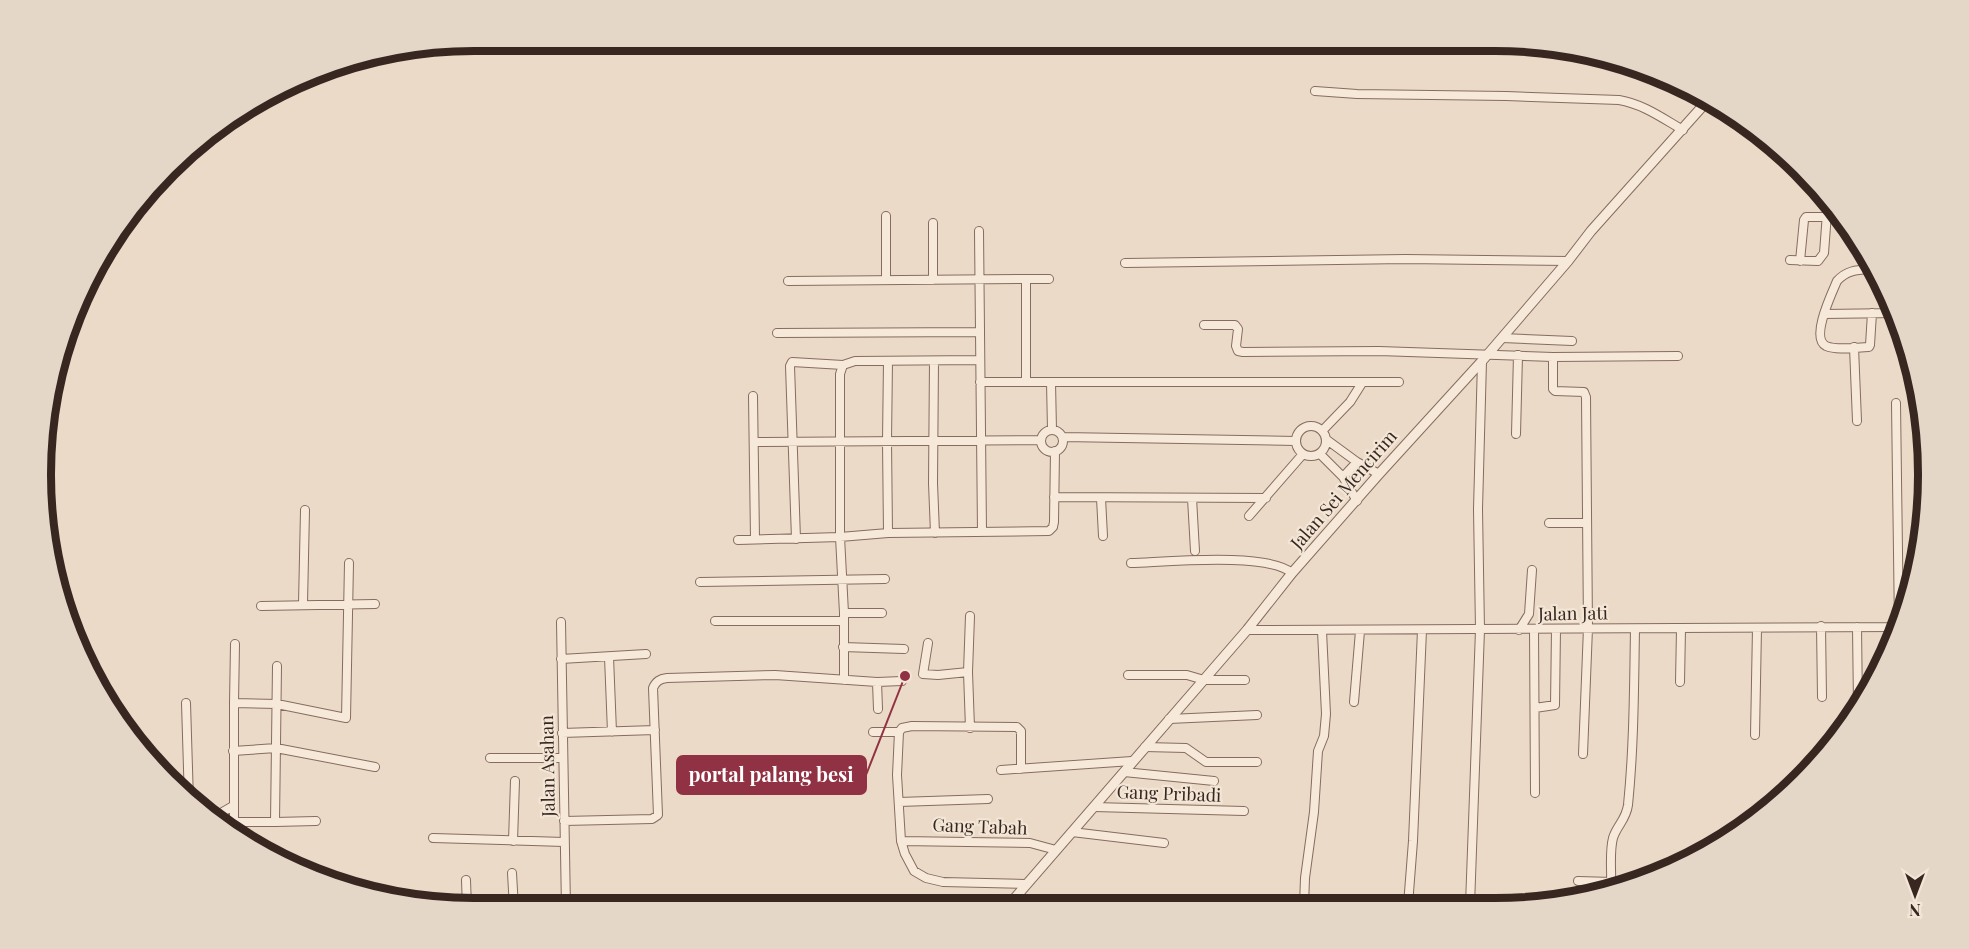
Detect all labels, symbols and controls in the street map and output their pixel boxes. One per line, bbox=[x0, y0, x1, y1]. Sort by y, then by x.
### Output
street label: Jalan Sei Mencirim bbox=[1284, 425, 1402, 555]
street label: Jalan Jati bbox=[1537, 600, 1608, 626]
street label: Jalan Asahan bbox=[534, 715, 560, 818]
callout: portal palang besi bbox=[677, 756, 866, 794]
text: portal palang besi bbox=[688, 760, 854, 787]
street label: Gang Pribadi bbox=[1116, 779, 1222, 807]
street label: Gang Tabah bbox=[932, 812, 1028, 840]
north arrow bbox=[1885, 865, 1945, 925]
text: N bbox=[1909, 900, 1921, 921]

